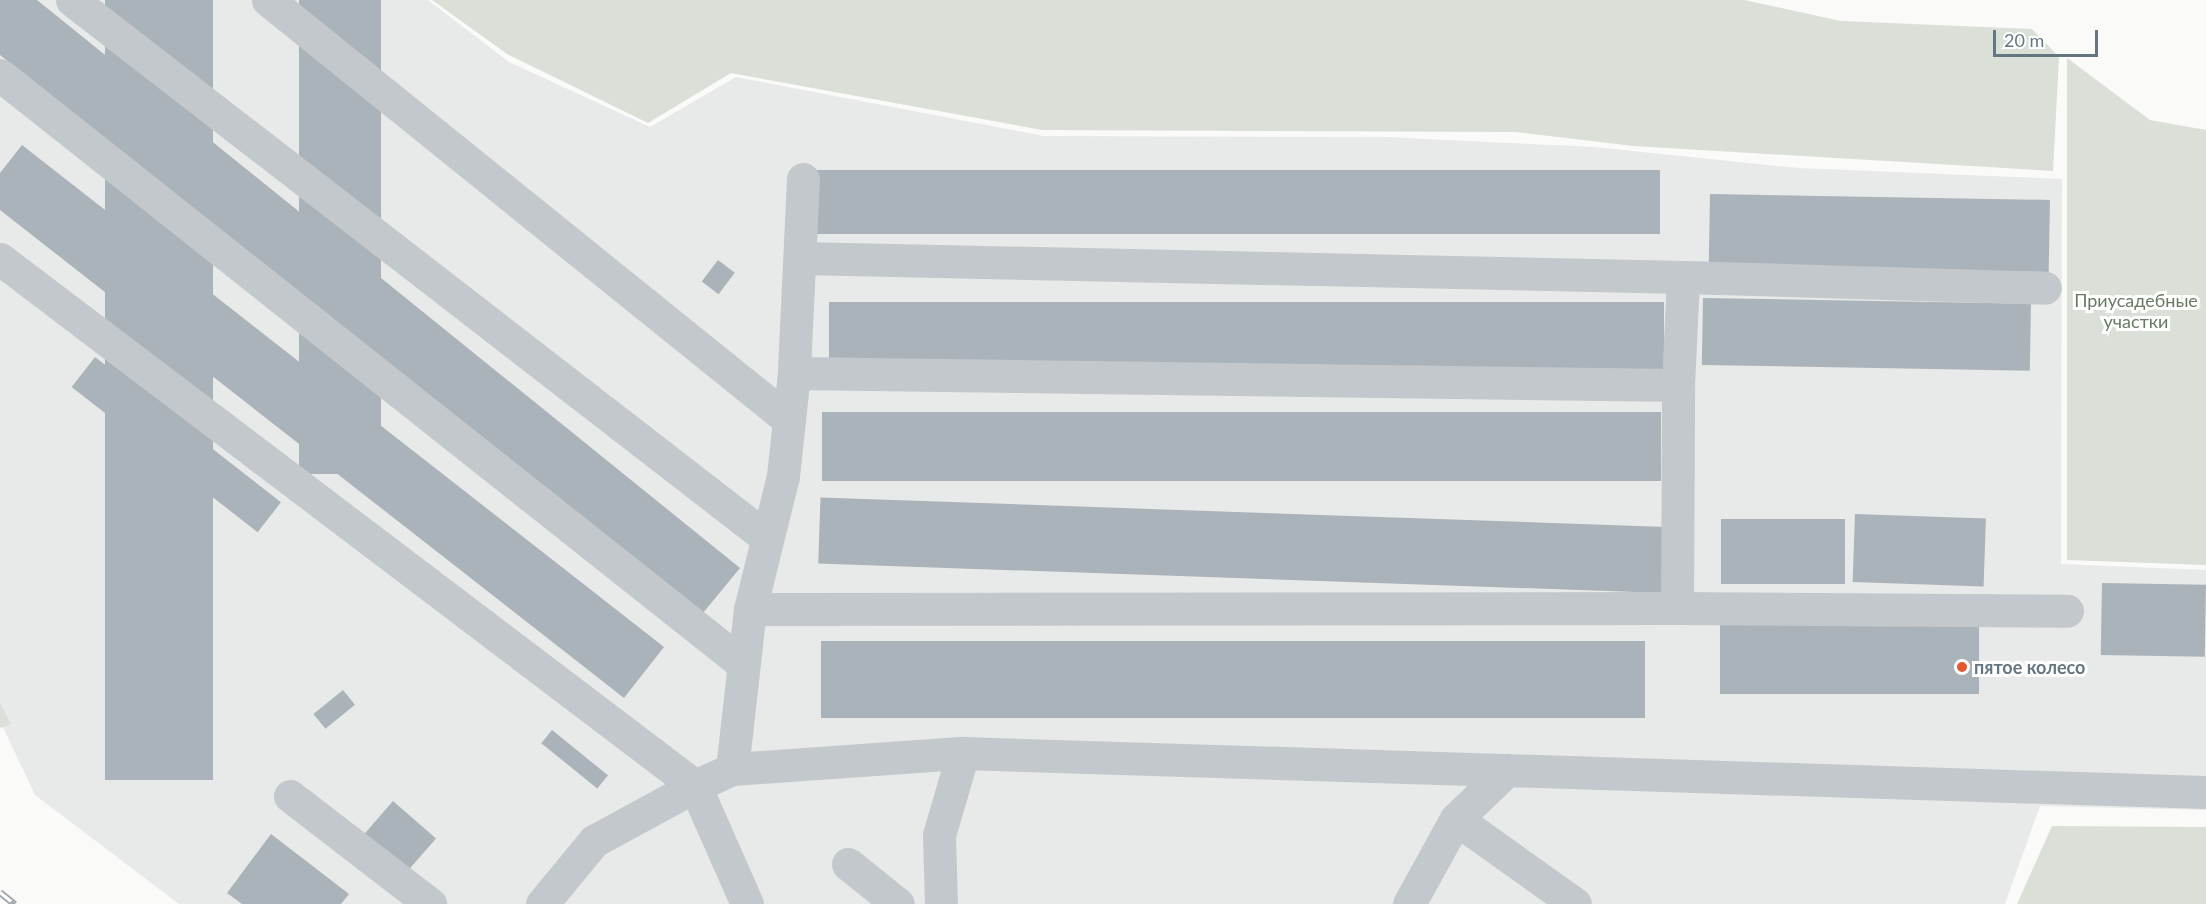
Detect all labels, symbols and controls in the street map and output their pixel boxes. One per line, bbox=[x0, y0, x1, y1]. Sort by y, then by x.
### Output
scale bar bbox=[1996, 18, 2101, 56]
text: 20 m bbox=[2004, 29, 2044, 51]
park label: Приусадебные участки bbox=[2074, 290, 2198, 332]
place label: пятое колесо bbox=[1974, 656, 2085, 678]
marker: пятое колесо bbox=[1955, 660, 1969, 674]

